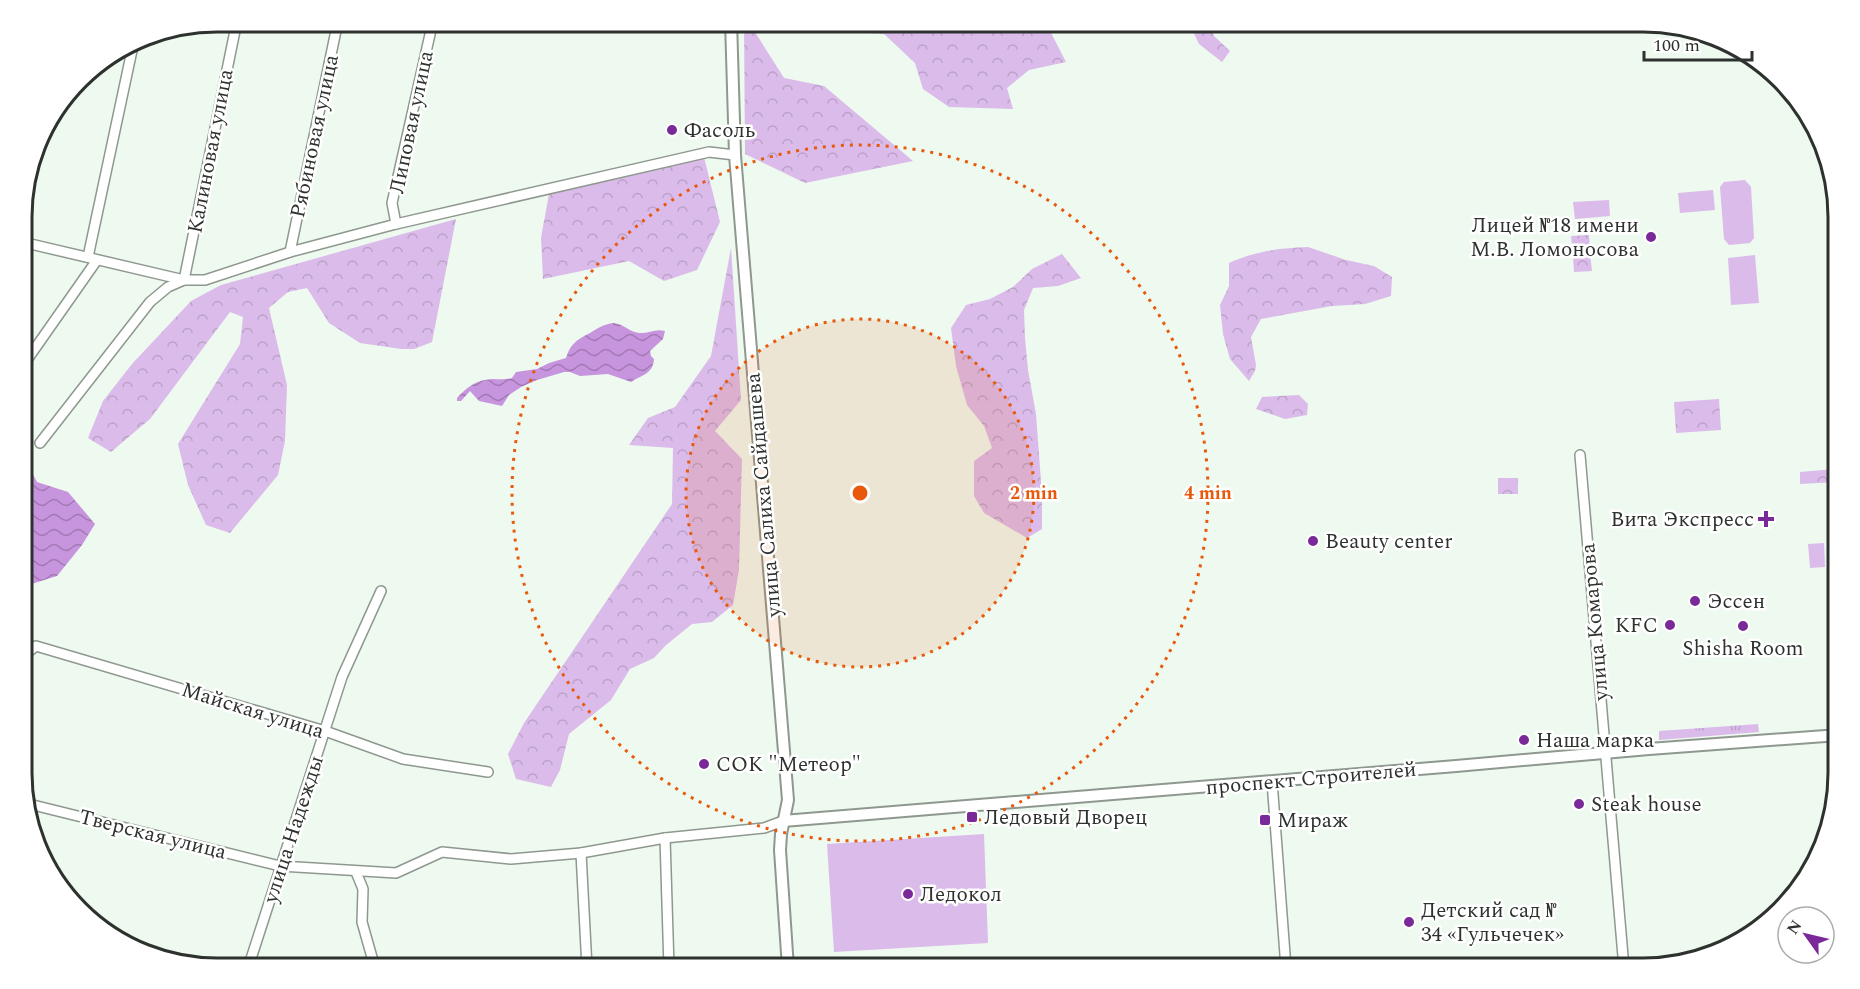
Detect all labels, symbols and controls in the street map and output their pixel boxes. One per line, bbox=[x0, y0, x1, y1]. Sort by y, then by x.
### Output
scale bar bbox=[1644, 24, 1752, 62]
text: 100 m bbox=[1653, 32, 1700, 59]
street label: Липовая улица bbox=[381, 47, 443, 197]
street label: Рябиновая улица bbox=[282, 51, 348, 221]
street label: Калиновая улица bbox=[179, 65, 243, 236]
place label: Фасоль bbox=[684, 115, 755, 147]
marker: Фасоль bbox=[665, 123, 679, 137]
place label: Лицей №18 имени М.В. Ломоносова bbox=[1470, 210, 1640, 266]
marker: Лицей №18 имени М.В. Ломоносова bbox=[1644, 230, 1658, 244]
street label: улица Салиха Сайдашева bbox=[737, 371, 791, 620]
text: 2 min bbox=[1010, 480, 1058, 507]
text: 4 min bbox=[1184, 480, 1232, 507]
centre of rings bbox=[850, 483, 870, 503]
place label: Вита Экспресс bbox=[1610, 504, 1754, 536]
marker: Вита Экспресс bbox=[1759, 512, 1773, 526]
place label: Beauty center bbox=[1325, 526, 1453, 558]
marker: Beauty center bbox=[1306, 534, 1320, 548]
street label: улица Комарова bbox=[1572, 541, 1618, 703]
place label: Эссен bbox=[1707, 586, 1765, 618]
marker: Эссен bbox=[1688, 594, 1702, 608]
place label: KFC bbox=[1615, 610, 1658, 642]
marker: KFC bbox=[1663, 618, 1677, 632]
marker: Shisha Room bbox=[1736, 619, 1750, 633]
place label: Shisha Room bbox=[1682, 633, 1804, 665]
street label: Майская улица bbox=[177, 674, 329, 748]
place label: Наша марка bbox=[1536, 725, 1655, 757]
marker: Наша марка bbox=[1517, 733, 1531, 747]
place label: СОК "Метеор" bbox=[716, 749, 861, 781]
street label: улица Надежды bbox=[255, 751, 333, 908]
street label: проспект Строителей bbox=[1204, 754, 1418, 804]
marker: СОК "Метеор" bbox=[697, 757, 711, 771]
place label: Steak house bbox=[1591, 789, 1702, 821]
marker: Steak house bbox=[1572, 797, 1586, 811]
street label: Тверская улица bbox=[76, 801, 231, 869]
place label: Ледовый Дворец bbox=[984, 802, 1147, 834]
place label: Мираж bbox=[1277, 805, 1348, 837]
marker: Ледовый Дворец bbox=[965, 810, 979, 824]
marker: Мираж bbox=[1258, 813, 1272, 827]
place label: Ледокол bbox=[920, 879, 1002, 911]
marker: Ледокол bbox=[901, 887, 915, 901]
place label: Детский сад № 34 «Гульчечек» bbox=[1421, 895, 1564, 951]
north arrow bbox=[1776, 905, 1836, 965]
marker: Детский сад № 34 «Гульчечек» bbox=[1402, 915, 1416, 929]
text: N bbox=[1781, 915, 1808, 939]

